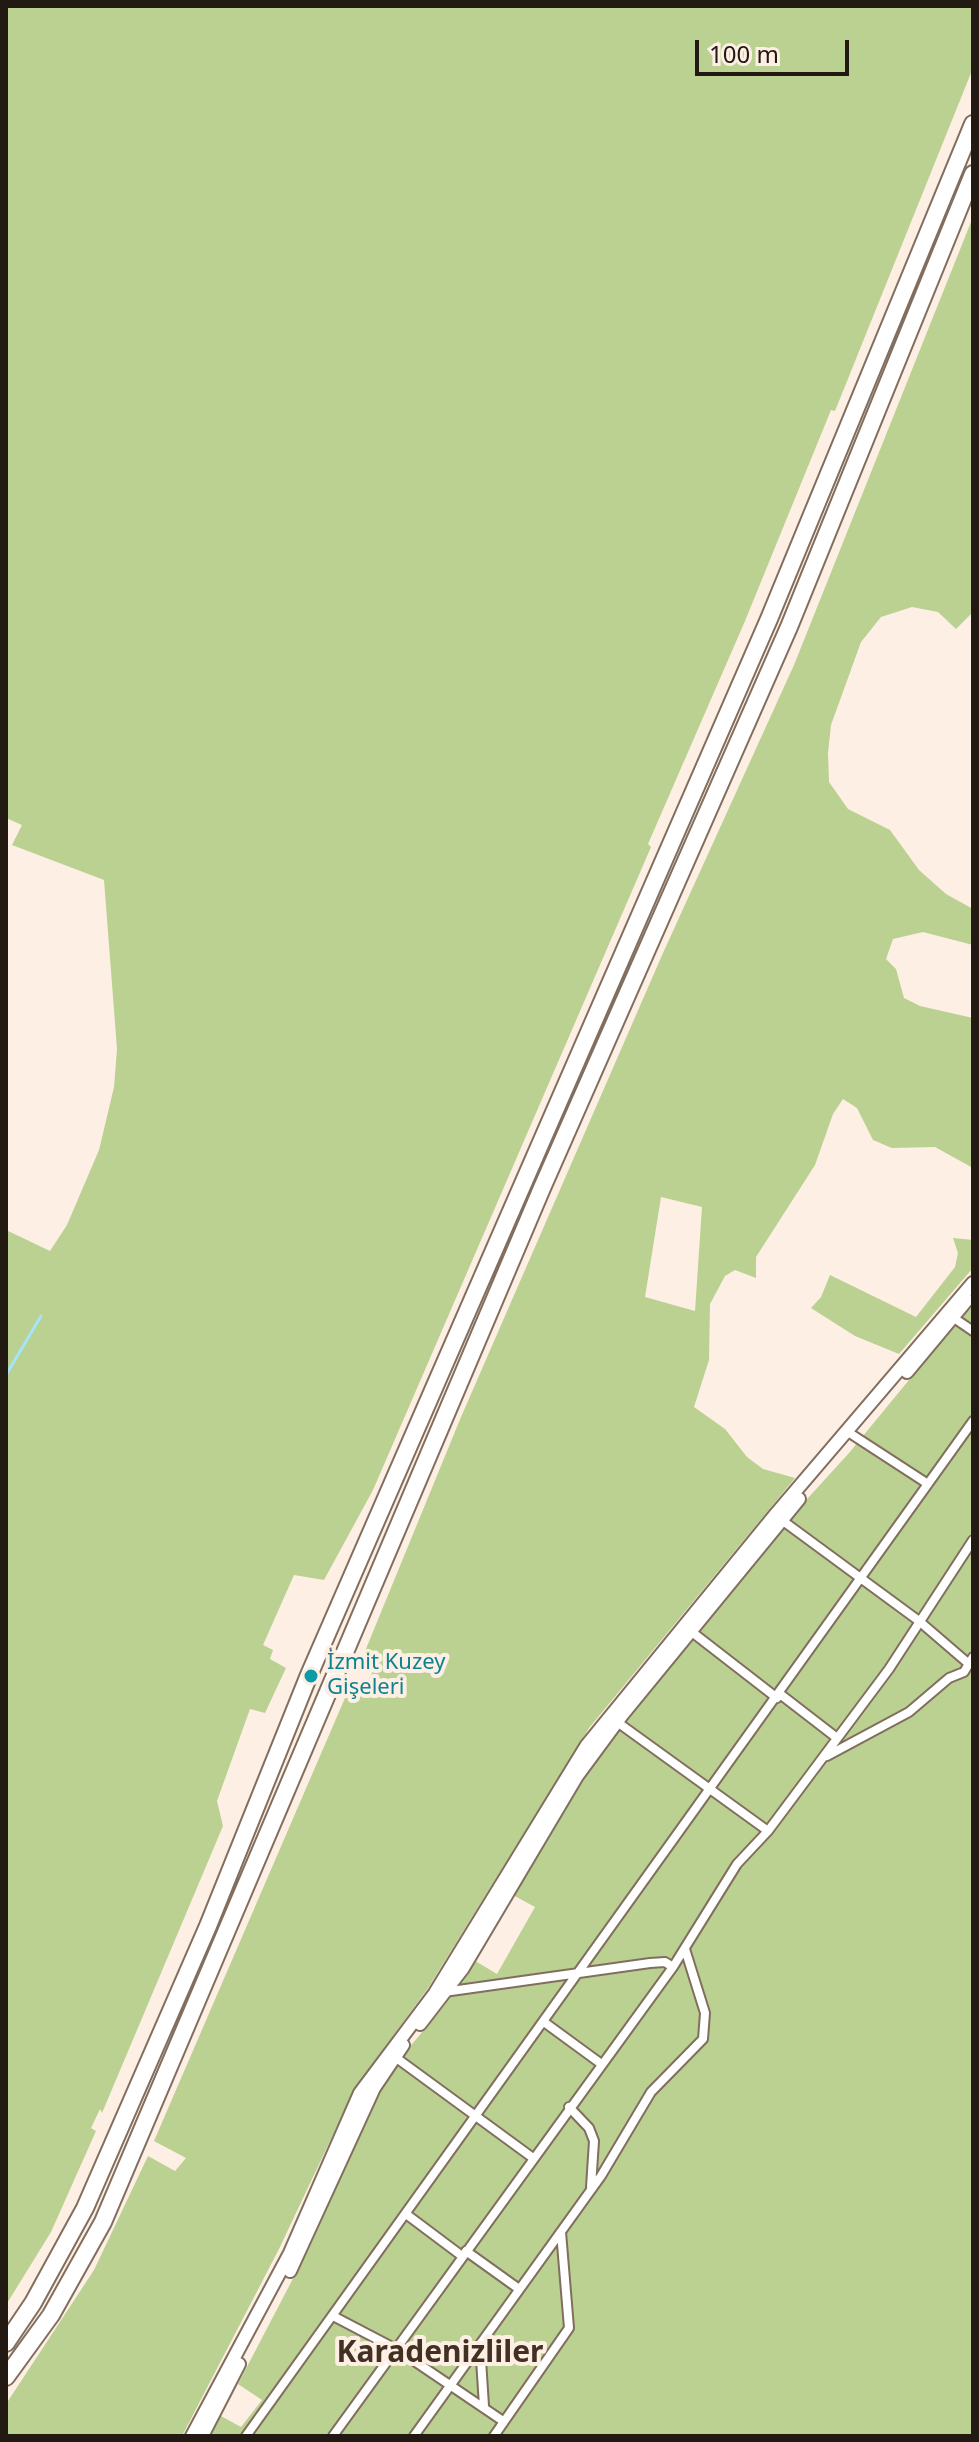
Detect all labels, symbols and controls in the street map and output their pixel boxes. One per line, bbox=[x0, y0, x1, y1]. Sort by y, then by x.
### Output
scale bar bbox=[699, 24, 853, 74]
text: 100 m bbox=[709, 37, 779, 70]
place label: İzmit Kuzey Gişeleri bbox=[327, 1650, 445, 1702]
marker: İzmit Kuzey Gişeleri bbox=[302, 1667, 320, 1685]
district label: Karadenizliler bbox=[337, 2335, 543, 2371]

